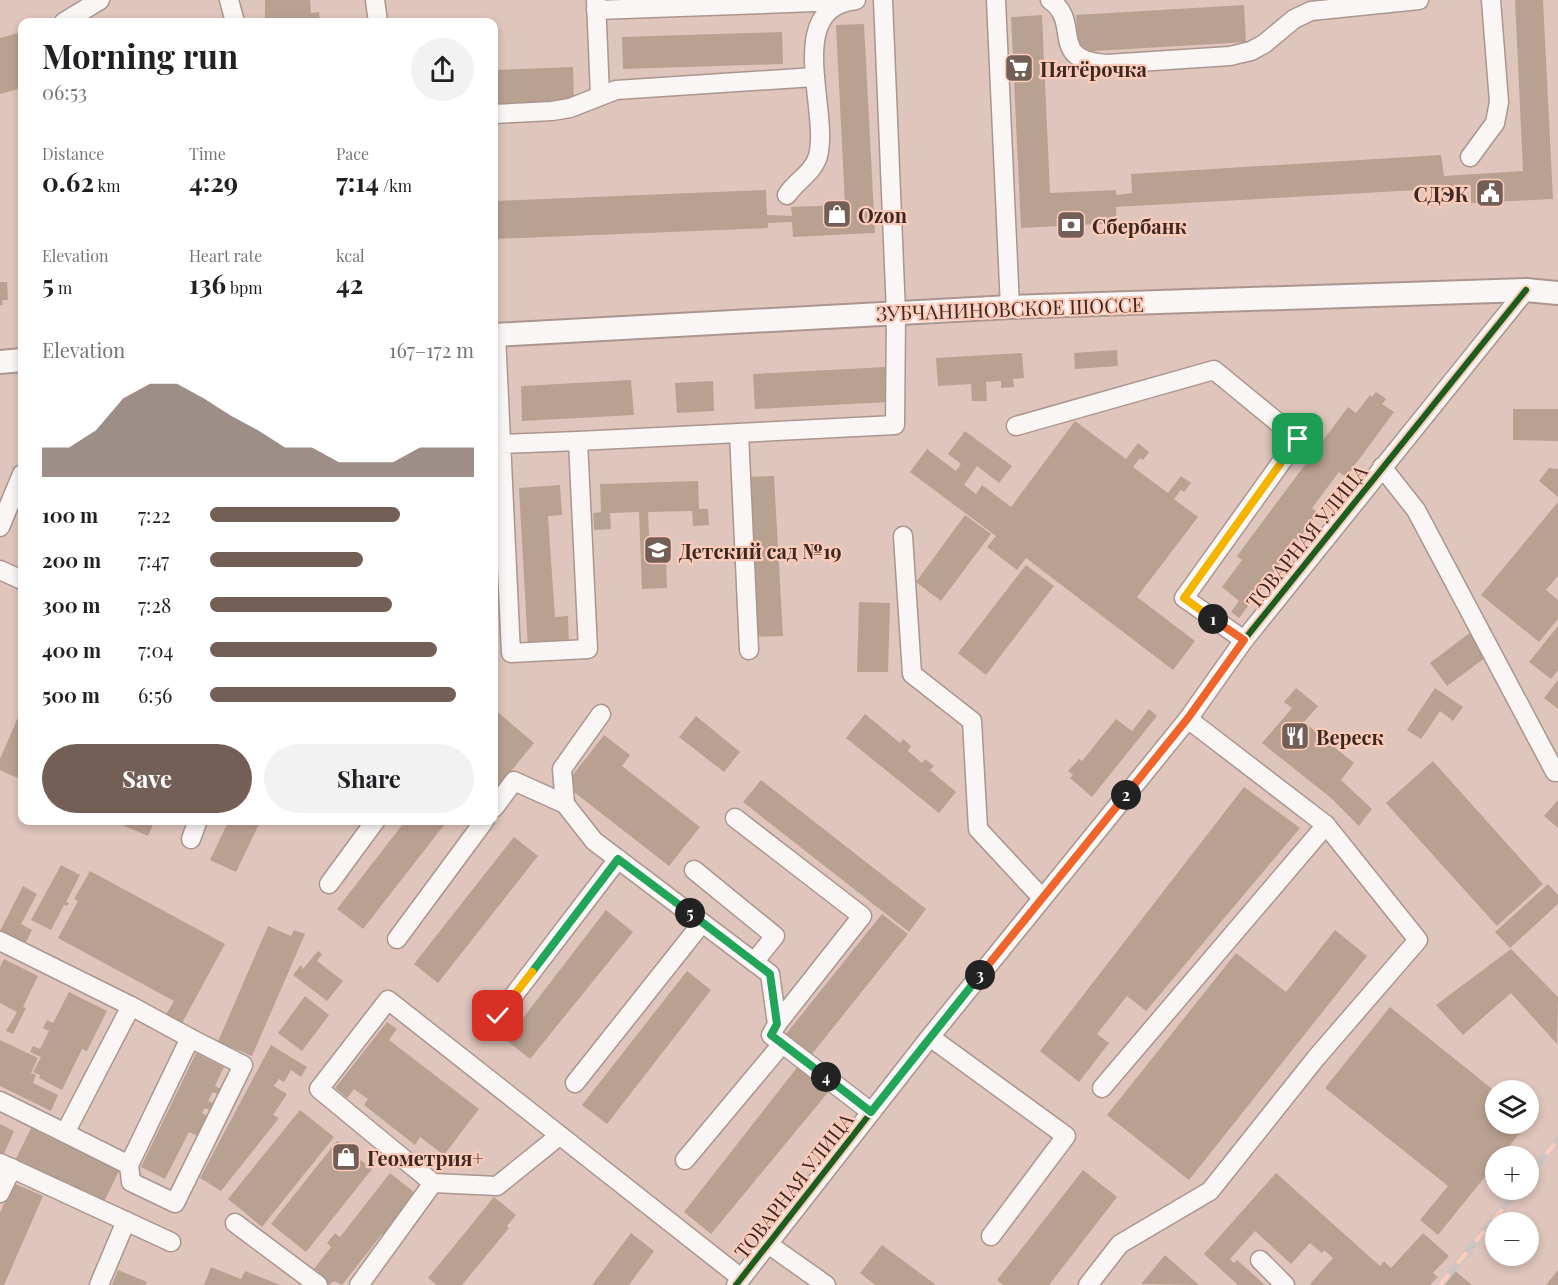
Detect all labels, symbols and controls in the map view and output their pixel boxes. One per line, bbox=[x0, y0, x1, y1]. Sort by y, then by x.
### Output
text: Morning run bbox=[42, 33, 238, 77]
button: share bbox=[411, 38, 474, 101]
supermarket icon: Пятёрочка bbox=[1003, 52, 1035, 84]
place label: Пятёрочка bbox=[1040, 55, 1147, 82]
text: 06:53 bbox=[42, 78, 87, 105]
text: Distance bbox=[42, 143, 104, 164]
text: Time bbox=[189, 143, 226, 164]
text: Pace bbox=[336, 143, 369, 164]
text: 0.62 bbox=[42, 164, 94, 199]
text: 4:29 bbox=[189, 164, 238, 199]
text: 7:14 bbox=[336, 164, 379, 199]
text: km bbox=[94, 175, 121, 196]
text: /km bbox=[379, 175, 412, 196]
public building icon: СДЭК bbox=[1474, 177, 1506, 209]
place label: СДЭК bbox=[1413, 180, 1470, 207]
shop icon: Ozon bbox=[821, 198, 853, 230]
place label: Ozon bbox=[858, 201, 908, 228]
bank icon: Сбербанк bbox=[1055, 209, 1087, 241]
place label: Сбербанк bbox=[1092, 212, 1187, 239]
text: Elevation bbox=[42, 245, 109, 266]
text: Heart rate bbox=[189, 245, 262, 266]
text: kcal bbox=[336, 245, 365, 266]
text: 5 bbox=[42, 266, 54, 301]
text: 136 bbox=[189, 266, 226, 301]
text: 42 bbox=[336, 266, 363, 301]
text: m bbox=[54, 277, 72, 298]
text: bpm bbox=[226, 277, 263, 298]
street label: ЗУБЧАНИНОВСКОЕ ШОССЕ bbox=[876, 290, 1144, 326]
text: Elevation bbox=[42, 336, 125, 363]
text: 167–172 m bbox=[389, 336, 474, 363]
pin bbox=[1272, 413, 1323, 464]
icon: arrive bbox=[1281, 422, 1314, 455]
street label: ТОВАРНАЯ УЛИЦА bbox=[1239, 458, 1373, 614]
text: 100 m bbox=[42, 501, 98, 528]
text: 7:22 bbox=[138, 501, 171, 528]
school or university icon: Детский сад №19 bbox=[642, 534, 674, 566]
place label: Детский сад №19 bbox=[679, 537, 842, 564]
text: 200 m bbox=[42, 546, 101, 573]
text: 7:47 bbox=[138, 546, 169, 573]
text: 300 m bbox=[42, 591, 100, 618]
text: 7:28 bbox=[138, 591, 171, 618]
pin: 1 bbox=[1198, 604, 1228, 634]
text: 1 bbox=[1210, 608, 1216, 629]
text: 400 m bbox=[42, 636, 101, 663]
text: 7:04 bbox=[138, 636, 173, 663]
text: 500 m bbox=[42, 681, 100, 708]
text: 6:56 bbox=[138, 681, 172, 708]
restaurant icon: Вереск bbox=[1279, 720, 1311, 752]
place label: Вереск bbox=[1316, 723, 1385, 750]
button: Save bbox=[42, 744, 252, 813]
button: Share bbox=[264, 744, 474, 813]
pin: 2 bbox=[1111, 780, 1141, 810]
text: 2 bbox=[1122, 784, 1130, 805]
pin: 5 bbox=[675, 898, 705, 928]
text: 5 bbox=[686, 902, 694, 923]
pin: 3 bbox=[965, 960, 995, 990]
text: 3 bbox=[976, 964, 984, 985]
pin bbox=[472, 990, 523, 1041]
icon: check bbox=[481, 999, 514, 1032]
pin: 4 bbox=[811, 1062, 841, 1092]
text: 4 bbox=[822, 1066, 830, 1087]
map controls bbox=[1485, 1080, 1539, 1266]
button: layers bbox=[1485, 1080, 1539, 1134]
street label: ТОВАРНАЯ УЛИЦА bbox=[728, 1106, 859, 1264]
shop icon: Геометрия+ bbox=[330, 1141, 362, 1173]
place label: Геометрия+ bbox=[367, 1144, 484, 1171]
button: + bbox=[1485, 1146, 1539, 1200]
button: − bbox=[1485, 1212, 1539, 1266]

